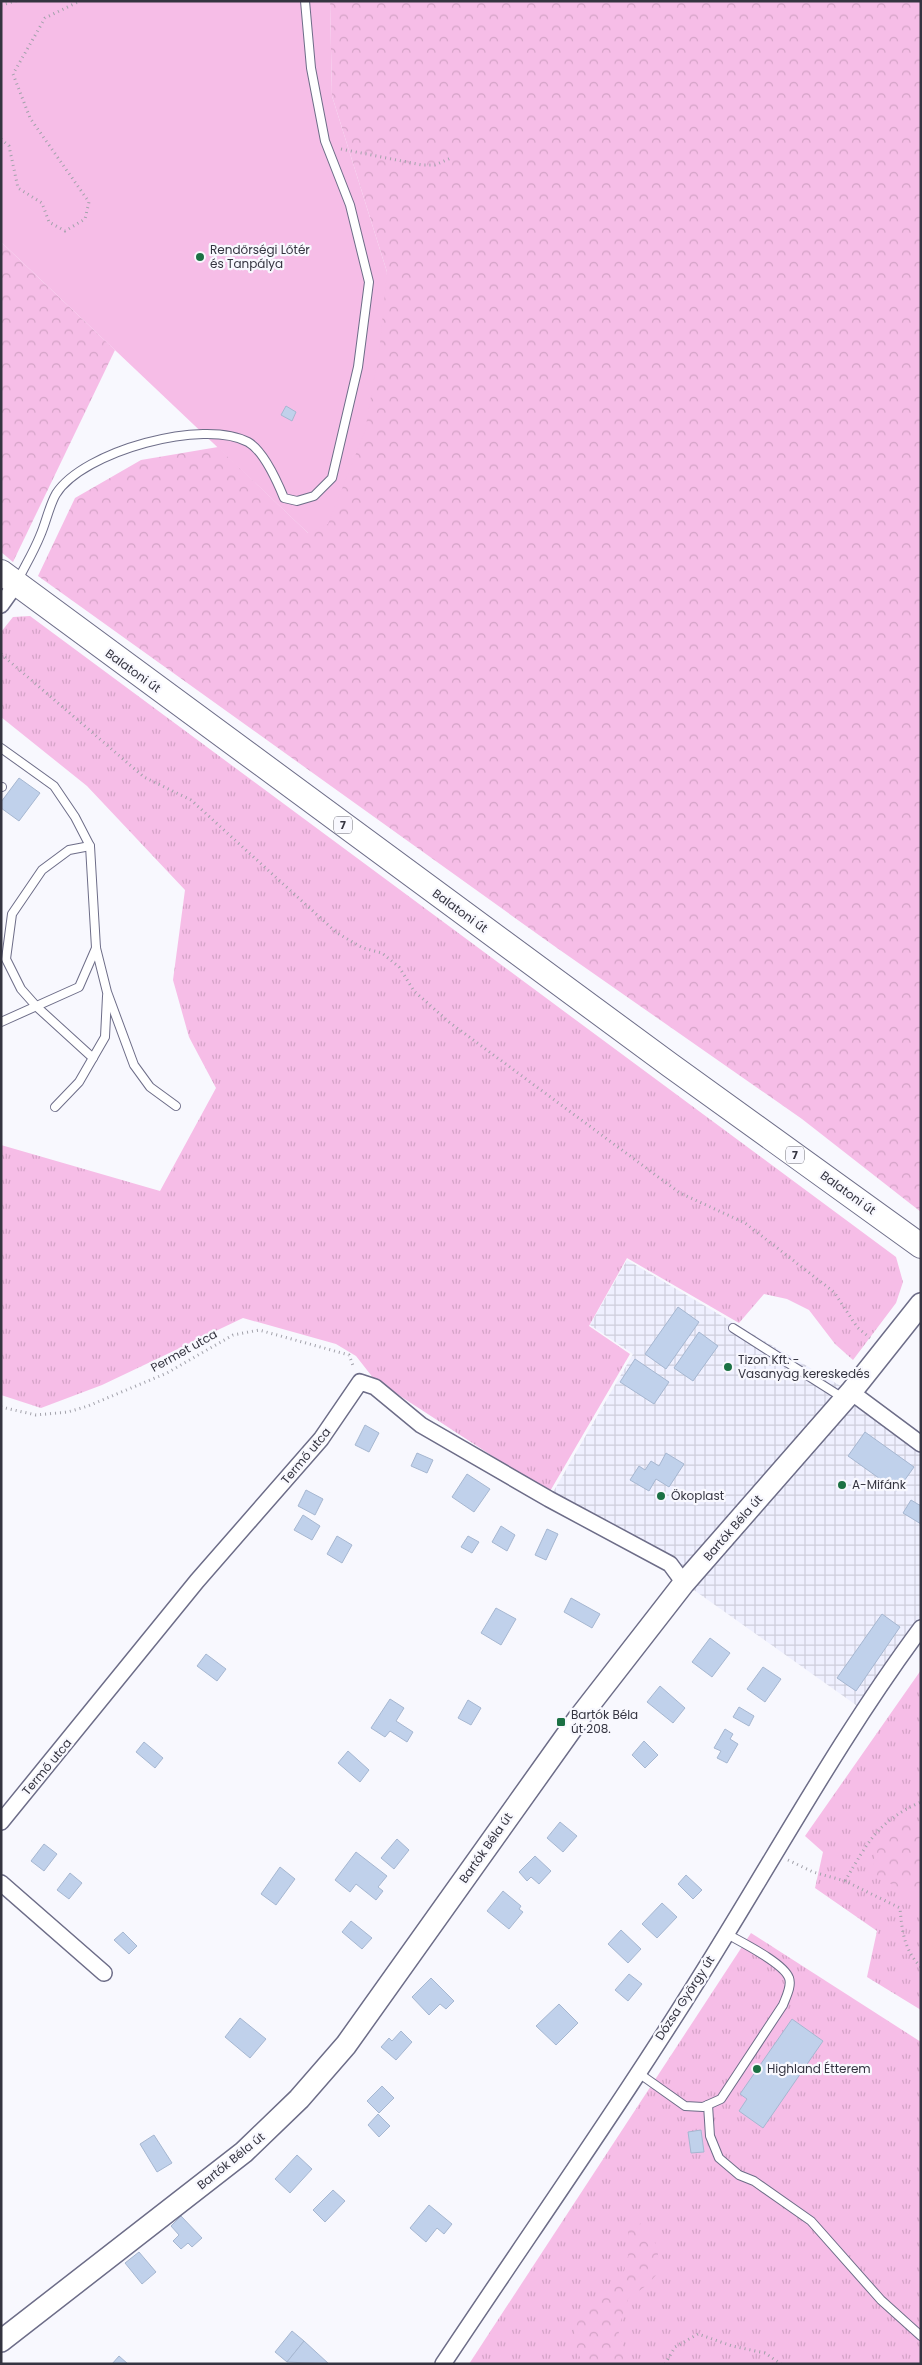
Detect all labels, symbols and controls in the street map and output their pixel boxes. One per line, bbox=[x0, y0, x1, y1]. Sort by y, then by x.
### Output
place label: Rendőrségi Lőtér és Tanpálya bbox=[210, 241, 310, 272]
marker: Rendőrségi Lőtér és Tanpálya bbox=[194, 251, 206, 263]
street label: Balatoni út bbox=[102, 645, 164, 696]
road number: 7 bbox=[334, 816, 352, 834]
street label: Balatoni út bbox=[429, 885, 491, 936]
road number: 7 bbox=[786, 1146, 804, 1164]
street label: Balatoni út bbox=[817, 1167, 879, 1218]
street label: Permet utca bbox=[147, 1325, 220, 1376]
place label: Tizon Kft. - Vasanyag kereskedés bbox=[738, 1351, 870, 1382]
marker: Tizon Kft. - Vasanyag kereskedés bbox=[722, 1361, 734, 1373]
street label: Termő utca bbox=[277, 1424, 334, 1488]
place label: A-Mifánk bbox=[852, 1476, 907, 1493]
marker: A-Mifánk bbox=[836, 1479, 848, 1491]
place label: Ökoplast bbox=[671, 1487, 724, 1504]
marker: Ökoplast bbox=[655, 1490, 667, 1502]
street label: Bartók Béla út bbox=[699, 1491, 766, 1564]
place label: Bartók Béla út 208. bbox=[571, 1706, 638, 1737]
marker: Bartók Béla út 208. bbox=[555, 1716, 567, 1728]
street label: Termő utca bbox=[18, 1735, 75, 1799]
street label: Bartók Béla út bbox=[455, 1809, 516, 1886]
street label: Dózsa György út bbox=[651, 1952, 718, 2043]
place label: Highland Étterem bbox=[767, 2060, 871, 2077]
marker: Highland Étterem bbox=[751, 2063, 763, 2075]
street label: Bartók Béla út bbox=[193, 2128, 268, 2193]

